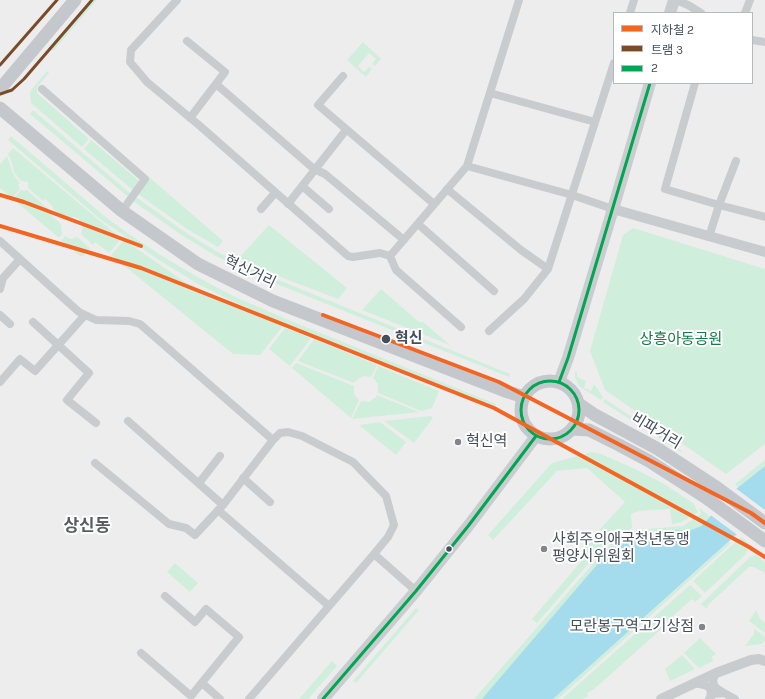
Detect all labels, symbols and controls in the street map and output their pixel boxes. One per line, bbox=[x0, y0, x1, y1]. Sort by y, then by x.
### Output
legend bbox=[613, 12, 753, 84]
text: 지하철 2 bbox=[651, 23, 694, 37]
text: 트램 3 bbox=[651, 43, 683, 57]
text: 2 bbox=[651, 61, 658, 75]
street label: 혁신거리 bbox=[221, 252, 279, 292]
place label: 혁신 bbox=[395, 330, 423, 348]
park label: 상흥아동공원 bbox=[640, 331, 722, 349]
marker: 혁신 bbox=[380, 333, 392, 345]
street label: 비파거리 bbox=[628, 409, 684, 453]
place label: 혁신역 bbox=[466, 433, 507, 451]
marker: 혁신역 bbox=[453, 437, 463, 447]
district label: 상신동 bbox=[64, 516, 110, 536]
place label: 사회주의애국청년동맹 평양시위원회 bbox=[552, 531, 690, 566]
unlabelled marker bbox=[444, 544, 454, 554]
marker: 사회주의애국청년동맹 평양시위원회 bbox=[539, 544, 549, 554]
place label: 모란봉구역고기상점 bbox=[570, 618, 694, 636]
marker: 모란봉구역고기상점 bbox=[697, 622, 707, 632]

